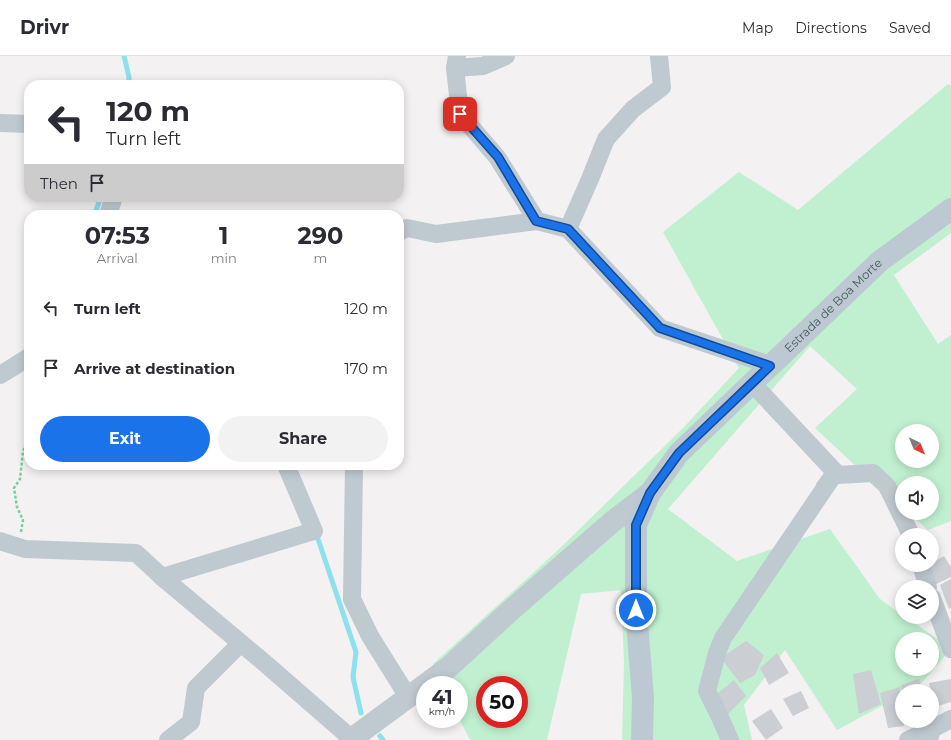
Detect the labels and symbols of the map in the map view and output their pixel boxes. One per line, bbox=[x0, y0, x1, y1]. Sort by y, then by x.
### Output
pin bbox=[443, 97, 477, 131]
street label: Estrada de Boa Morte bbox=[781, 255, 885, 355]
north arrow bbox=[895, 424, 939, 468]
position arrow bbox=[615, 589, 657, 631]
speed limit sign: 50 bbox=[476, 676, 528, 728]

